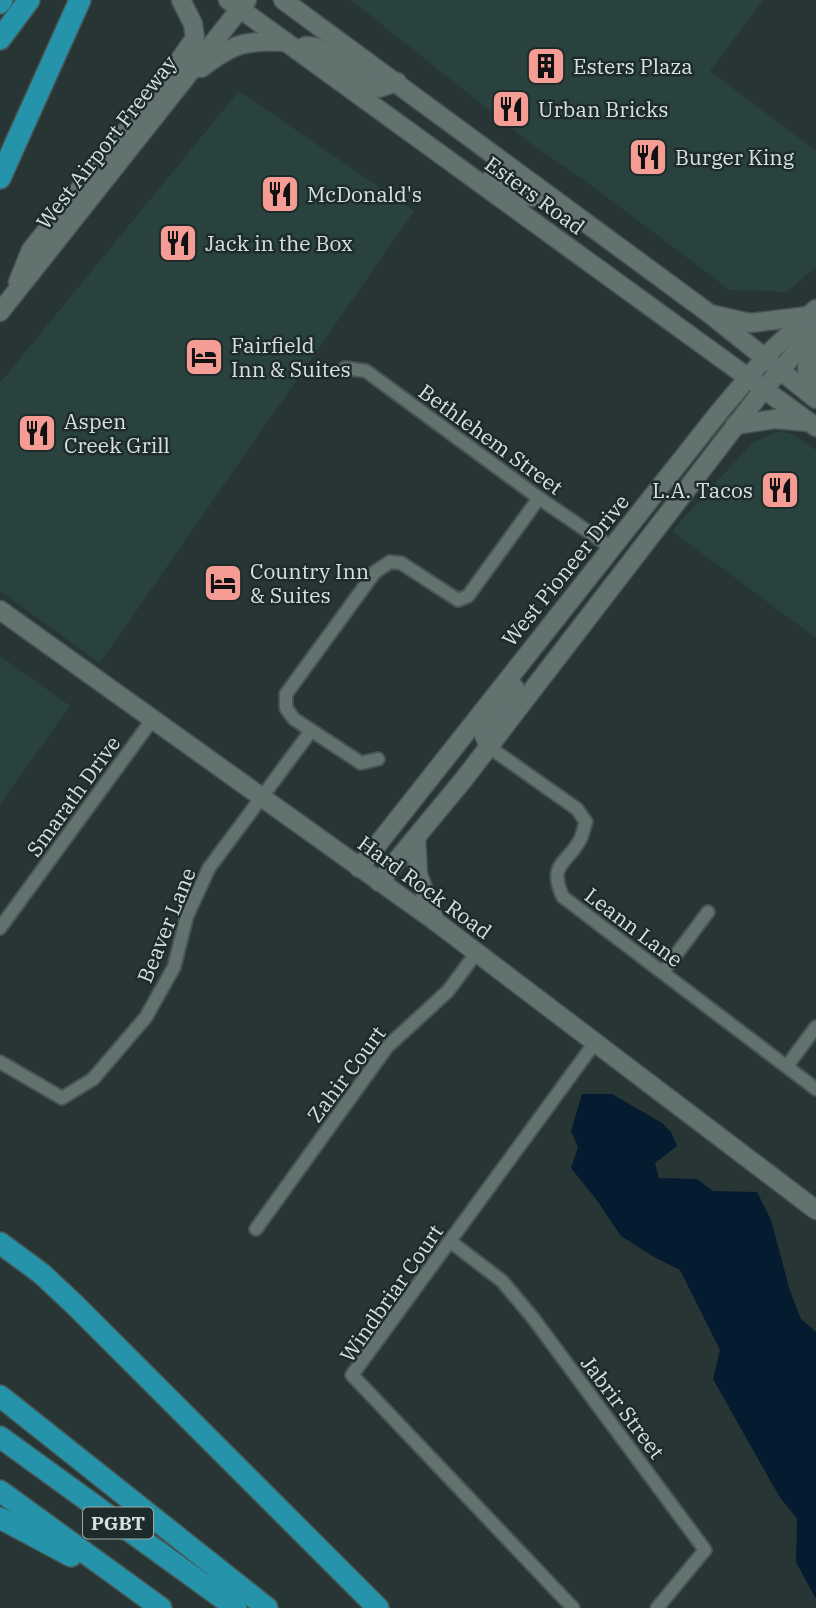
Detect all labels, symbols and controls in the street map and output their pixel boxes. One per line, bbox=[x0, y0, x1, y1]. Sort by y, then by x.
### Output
building icon: Esters Plaza bbox=[525, 45, 567, 87]
street label: West Airport Freeway bbox=[29, 49, 183, 235]
place label: Esters Plaza bbox=[573, 52, 693, 80]
restaurant icon: Urban Bricks bbox=[490, 88, 532, 130]
place label: Urban Bricks bbox=[538, 95, 669, 123]
restaurant icon: Burger King bbox=[627, 136, 669, 178]
place label: Burger King bbox=[675, 143, 795, 171]
street label: Esters Road bbox=[480, 149, 591, 241]
restaurant icon: McDonald's bbox=[259, 173, 301, 215]
place label: McDonald's bbox=[307, 180, 422, 208]
restaurant icon: Jack in the Box bbox=[157, 222, 199, 264]
place label: Jack in the Box bbox=[205, 229, 353, 257]
place label: Fairfield Inn & Suites bbox=[231, 331, 351, 383]
hotel icon: Fairfield Inn & Suites bbox=[183, 336, 225, 378]
street label: Bethlehem Street bbox=[413, 377, 569, 501]
place label: Aspen Creek Grill bbox=[64, 407, 170, 459]
restaurant icon: Aspen Creek Grill bbox=[16, 412, 58, 454]
restaurant icon: L.A. Tacos bbox=[759, 469, 801, 511]
place label: L.A. Tacos bbox=[652, 476, 753, 504]
street label: West Pioneer Drive bbox=[495, 488, 635, 652]
place label: Country Inn & Suites bbox=[250, 557, 369, 609]
hotel icon: Country Inn & Suites bbox=[202, 562, 244, 604]
street label: Smarath Drive bbox=[20, 730, 126, 862]
street label: Hard Rock Road bbox=[353, 829, 498, 945]
street label: Beaver Lane bbox=[130, 863, 202, 987]
street label: Leann Lane bbox=[579, 881, 689, 973]
street label: Zahir Court bbox=[301, 1020, 391, 1128]
street label: Windbriar Court bbox=[333, 1219, 449, 1367]
street label: Jabrir Street bbox=[575, 1350, 671, 1464]
road number: PGBT bbox=[83, 1508, 153, 1539]

